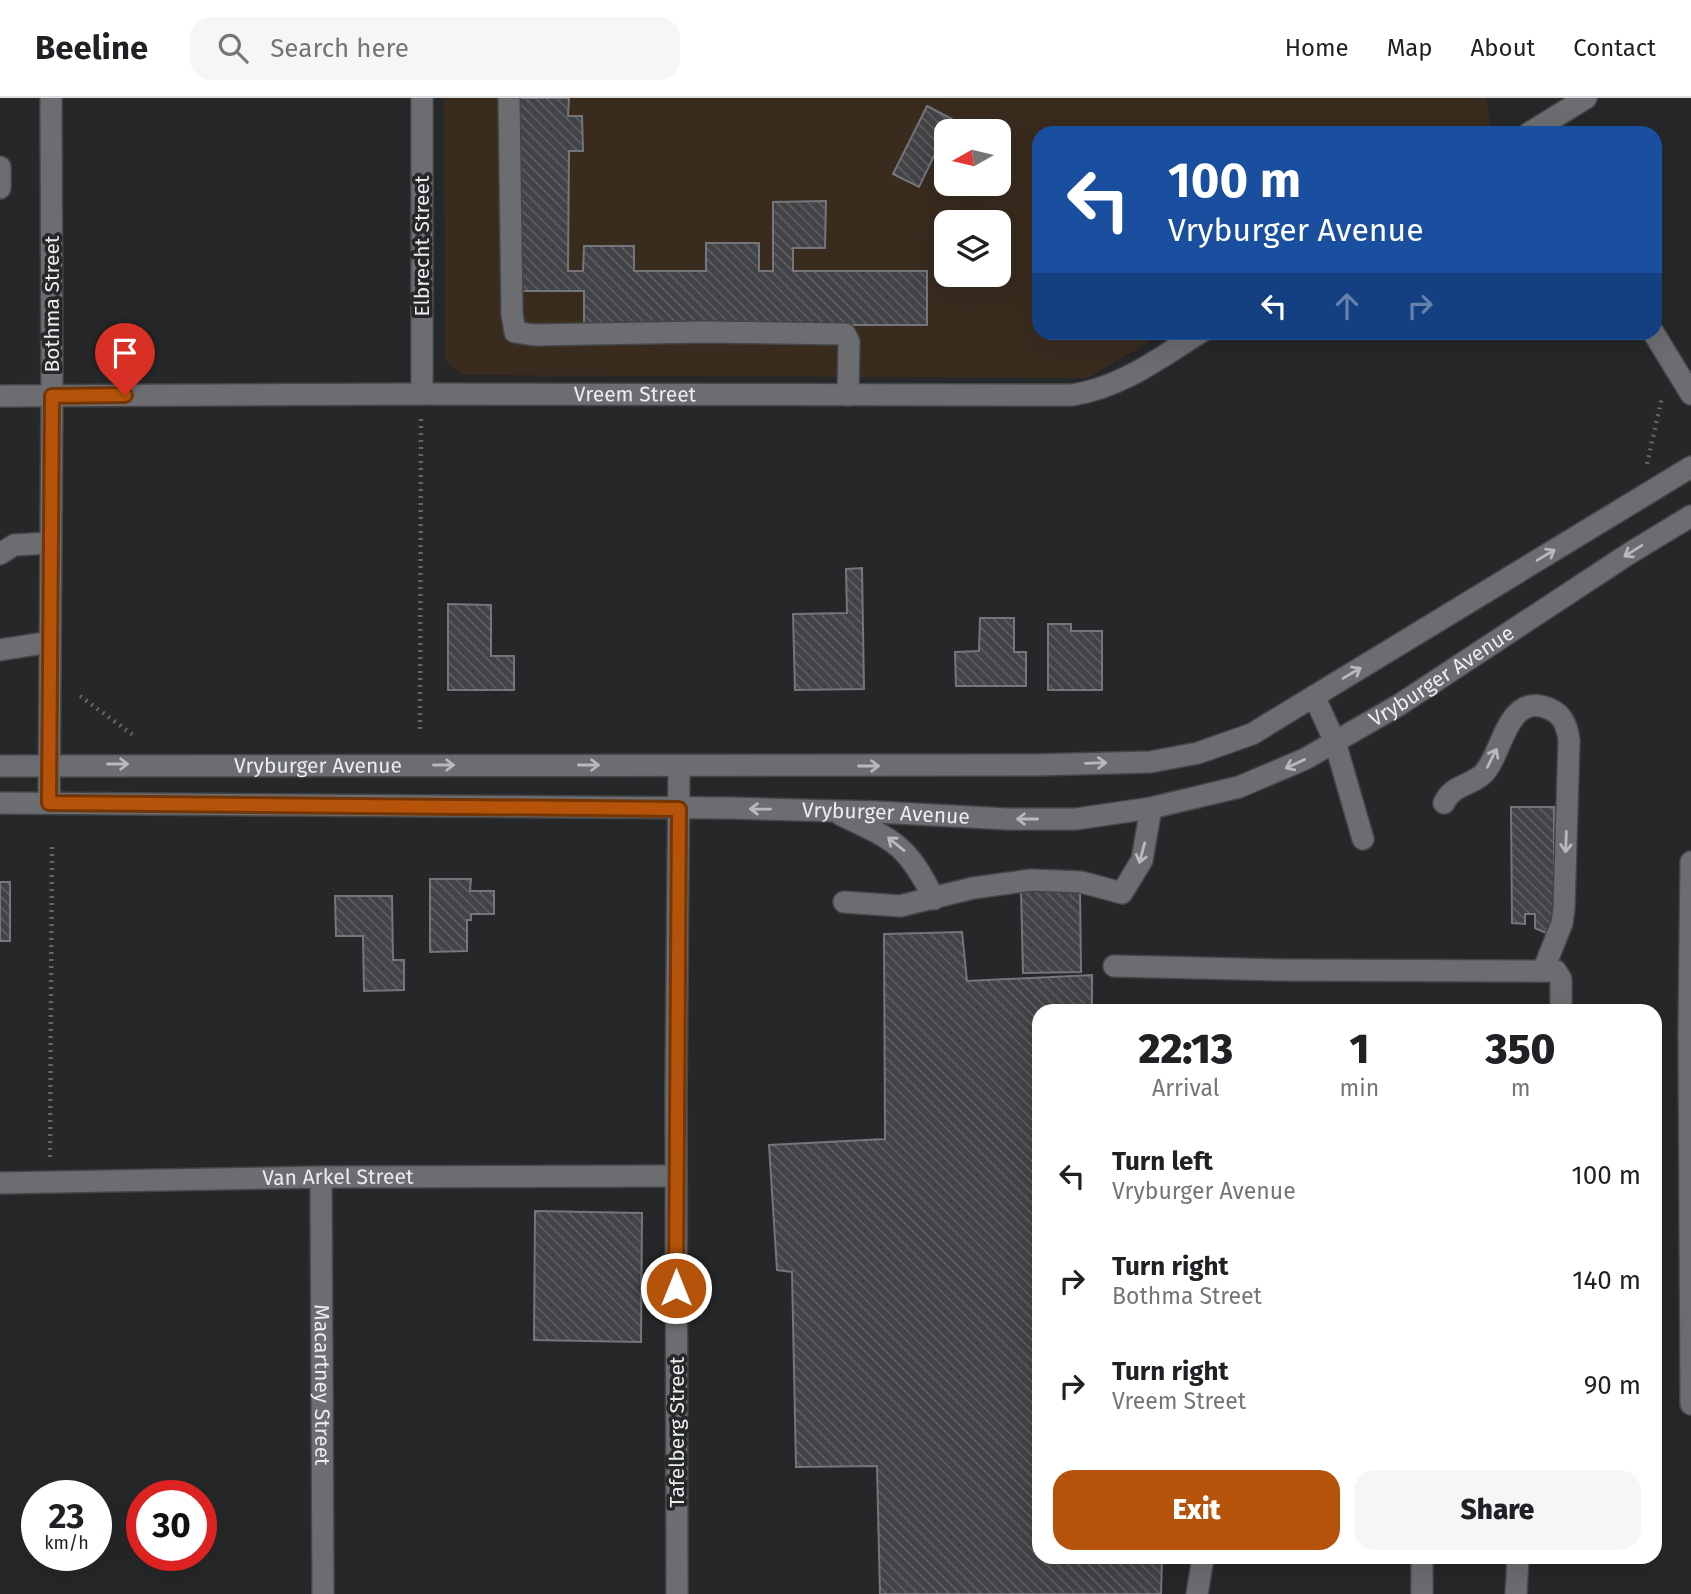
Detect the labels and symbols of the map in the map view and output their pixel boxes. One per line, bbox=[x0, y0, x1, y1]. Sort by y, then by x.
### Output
north arrow bbox=[934, 119, 1012, 196]
street label: Elbrecht Street bbox=[409, 175, 435, 317]
street label: Bothma Street bbox=[39, 235, 65, 372]
pin bbox=[95, 323, 155, 395]
street label: Vreem Street bbox=[574, 381, 697, 407]
one-way arrow bbox=[1623, 545, 1643, 559]
one-way arrow bbox=[1536, 548, 1556, 562]
street label: Vryburger Avenue bbox=[1364, 620, 1519, 733]
one-way arrow bbox=[1341, 666, 1361, 680]
one-way arrow bbox=[1485, 748, 1499, 769]
street label: Vryburger Avenue bbox=[234, 753, 402, 779]
one-way arrow bbox=[1085, 756, 1108, 770]
one-way arrow bbox=[107, 757, 130, 771]
one-way arrow bbox=[432, 758, 455, 772]
one-way arrow bbox=[577, 758, 600, 772]
one-way arrow bbox=[1285, 758, 1306, 771]
one-way arrow bbox=[857, 759, 880, 772]
street label: Vryburger Avenue bbox=[802, 797, 970, 830]
one-way arrow bbox=[749, 802, 772, 816]
one-way arrow bbox=[1016, 812, 1039, 826]
one-way arrow bbox=[1559, 830, 1572, 853]
one-way arrow bbox=[887, 836, 905, 852]
one-way arrow bbox=[1135, 841, 1148, 863]
street label: Van Arkel Street bbox=[262, 1164, 414, 1191]
position arrow bbox=[639, 1251, 713, 1325]
street label: Macartney Street bbox=[309, 1304, 335, 1466]
street label: Tafelberg Street bbox=[664, 1356, 690, 1507]
speed limit sign: 30 bbox=[126, 1480, 217, 1571]

